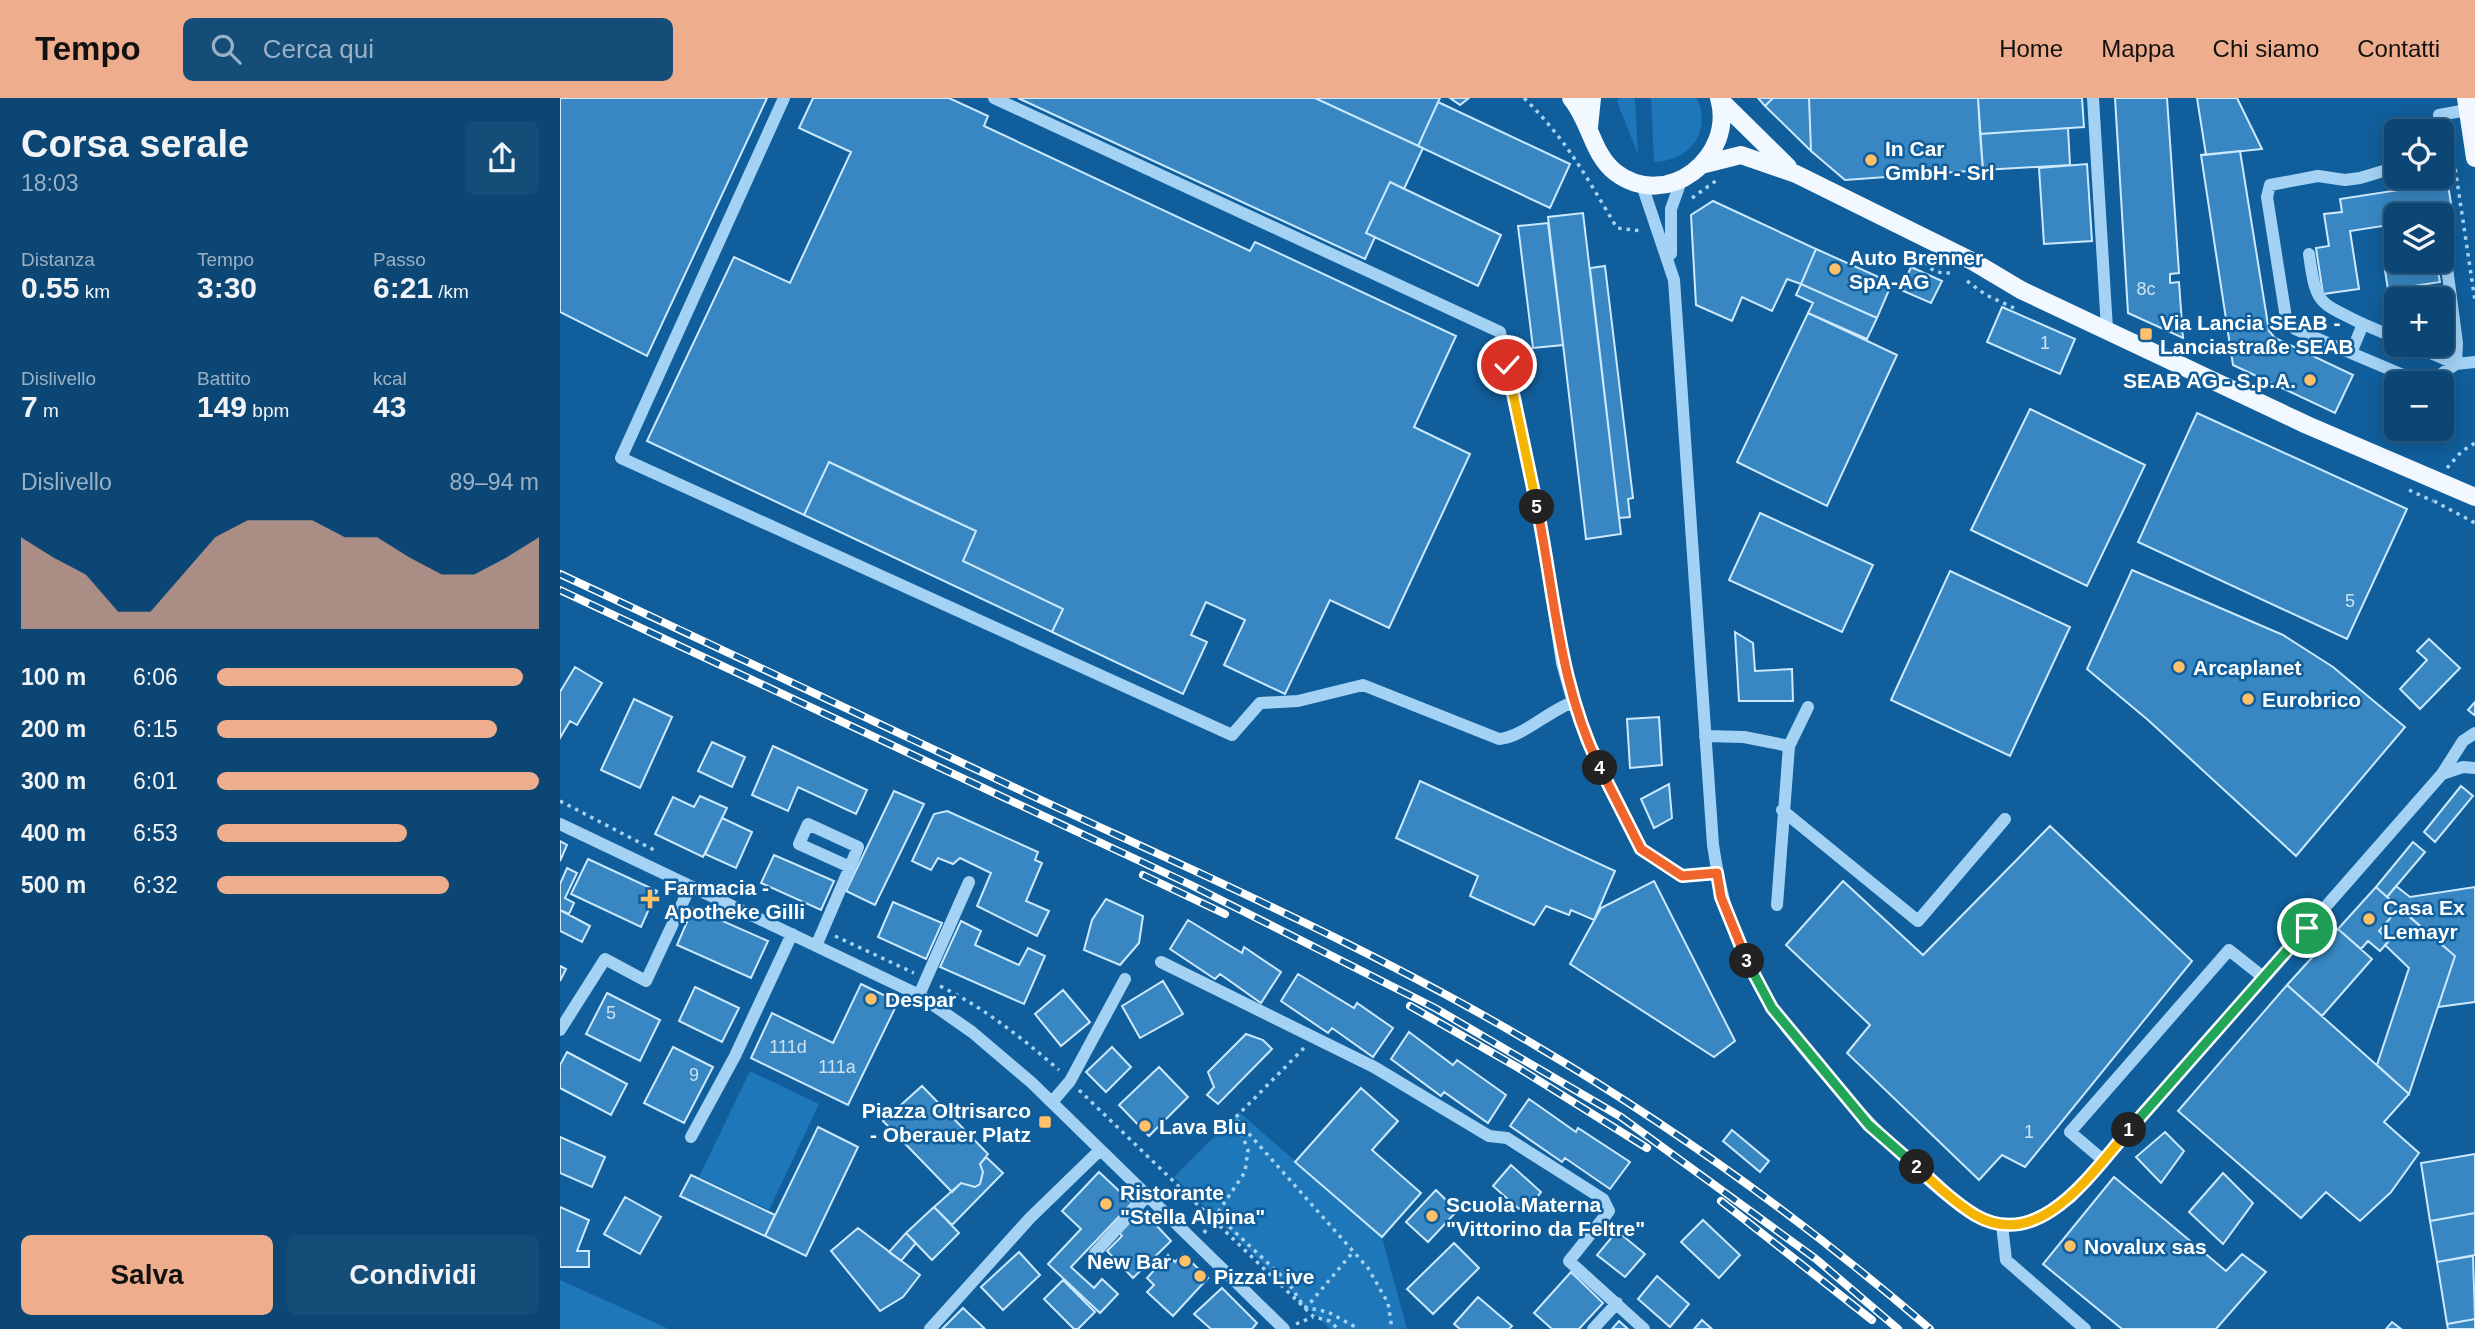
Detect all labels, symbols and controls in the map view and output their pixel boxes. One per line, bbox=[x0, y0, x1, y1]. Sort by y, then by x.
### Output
search box bbox=[183, 18, 673, 81]
text: Tempo bbox=[35, 30, 141, 67]
icon: search bbox=[207, 30, 245, 68]
text: Cerca qui bbox=[263, 34, 374, 64]
text: Home bbox=[1999, 35, 2063, 62]
text: Mappa bbox=[2101, 35, 2175, 62]
text: Chi siamo bbox=[2213, 35, 2319, 62]
text: Contatti bbox=[2357, 35, 2440, 62]
map controls bbox=[2384, 119, 2454, 441]
button: locate bbox=[2384, 119, 2454, 189]
button: share bbox=[465, 121, 539, 195]
text: Corsa serale bbox=[21, 123, 249, 165]
place label: In Car GmbH - Srl bbox=[1885, 137, 1995, 184]
marker: In Car GmbH - Srl bbox=[1863, 152, 1879, 168]
text: 18:03 bbox=[21, 170, 79, 196]
button: layers bbox=[2384, 203, 2454, 273]
place label: Auto Brenner SpA-AG bbox=[1849, 246, 1983, 293]
text: Distanza bbox=[21, 249, 95, 270]
text: Tempo bbox=[197, 249, 254, 270]
text: Passo bbox=[373, 249, 426, 270]
marker: Auto Brenner SpA-AG bbox=[1827, 261, 1843, 277]
text: 0.55 bbox=[21, 271, 79, 304]
text: 3:30 bbox=[197, 271, 257, 304]
text: 6:21 bbox=[373, 271, 433, 304]
house number: 8c bbox=[2136, 279, 2156, 299]
text: km bbox=[79, 281, 110, 302]
text: /km bbox=[433, 281, 469, 302]
button: + bbox=[2384, 287, 2454, 357]
place label: Via Lancia SEAB - Lanciastraße SEAB bbox=[2160, 311, 2354, 358]
marker: Via Lancia SEAB - Lanciastraße SEAB bbox=[2138, 326, 2154, 342]
house number: 1 bbox=[2040, 333, 2050, 353]
pin bbox=[1477, 335, 1537, 395]
icon: check bbox=[1488, 346, 1526, 384]
text: Dislivello bbox=[21, 368, 96, 389]
text: Battito bbox=[197, 368, 251, 389]
text: kcal bbox=[373, 368, 407, 389]
place label: SEAB AG - S.p.A. bbox=[2123, 369, 2296, 392]
button: − bbox=[2384, 371, 2454, 441]
marker: SEAB AG - S.p.A. bbox=[2302, 372, 2318, 388]
text: 7 bbox=[21, 390, 38, 423]
text: 149 bbox=[197, 390, 247, 423]
text: 43 bbox=[373, 390, 406, 423]
text: m bbox=[38, 400, 59, 421]
text: bpm bbox=[247, 400, 289, 421]
text: Dislivello bbox=[21, 469, 112, 495]
text: 89–94 m bbox=[449, 469, 539, 495]
pin: 5 bbox=[1520, 490, 1555, 524]
text: 5 bbox=[1531, 496, 1542, 517]
house number: 5 bbox=[2345, 591, 2355, 611]
place label: Arcaplanet bbox=[2193, 656, 2302, 679]
marker: Arcaplanet bbox=[2171, 659, 2187, 675]
text: 100 m bbox=[21, 664, 86, 690]
text: 6:06 bbox=[133, 664, 178, 690]
place label: Eurobrico bbox=[2262, 688, 2361, 711]
marker: Eurobrico bbox=[2240, 691, 2256, 707]
text: 200 m bbox=[21, 716, 86, 742]
text: 6:15 bbox=[133, 716, 178, 742]
pin: 4 bbox=[1583, 750, 1618, 786]
text: 4 bbox=[1594, 757, 1605, 778]
text: 300 m bbox=[21, 768, 86, 794]
text: 6:01 bbox=[133, 768, 178, 794]
text: 400 m bbox=[21, 820, 86, 846]
text: 6:53 bbox=[133, 820, 178, 846]
text: 500 m bbox=[21, 872, 86, 898]
text: 6:32 bbox=[133, 872, 178, 898]
place label: Farmacia - Apotheke Gilli bbox=[664, 876, 805, 923]
marker: Farmacia - Apotheke Gilli bbox=[642, 891, 658, 907]
place label: Casa Ex Lemayr bbox=[2383, 896, 2465, 943]
pin bbox=[2277, 898, 2337, 958]
icon: arrive bbox=[2288, 909, 2326, 947]
marker: Casa Ex Lemayr bbox=[2361, 911, 2377, 927]
pin: 3 bbox=[1730, 944, 1764, 978]
text: 3 bbox=[1741, 950, 1752, 971]
place label: Despar bbox=[885, 988, 956, 1011]
marker: Despar bbox=[863, 991, 879, 1007]
house number: 5 bbox=[606, 1003, 616, 1023]
house number: 111d bbox=[769, 1037, 807, 1057]
house number: 111a bbox=[818, 1057, 857, 1077]
house number: 9 bbox=[689, 1065, 699, 1085]
place label: Piazza Oltrisarco - Oberauer Platz bbox=[862, 1099, 1031, 1146]
pin: 1 bbox=[2112, 1112, 2146, 1148]
marker: Piazza Oltrisarco - Oberauer Platz bbox=[1037, 1114, 1053, 1130]
place label: Lava Blu bbox=[1159, 1115, 1247, 1138]
marker: Lava Blu bbox=[1137, 1118, 1153, 1134]
text: 1 bbox=[2123, 1119, 2134, 1140]
house number: 1 bbox=[2024, 1122, 2034, 1142]
pin: 2 bbox=[1900, 1150, 1934, 1184]
text: 2 bbox=[1911, 1156, 1922, 1177]
place label: Ristorante "Stella Alpina" bbox=[1120, 1181, 1265, 1228]
place label: Scuola Materna "Vittorino da Feltre" bbox=[1446, 1193, 1645, 1240]
marker: Ristorante "Stella Alpina" bbox=[1098, 1196, 1114, 1212]
marker: Scuola Materna "Vittorino da Feltre" bbox=[1424, 1208, 1440, 1224]
button: Salva bbox=[21, 1235, 273, 1315]
button: Condividi bbox=[287, 1235, 539, 1315]
place label: Novalux sas bbox=[2084, 1235, 2207, 1258]
marker: Novalux sas bbox=[2062, 1238, 2078, 1254]
place label: New Bar bbox=[1087, 1250, 1171, 1273]
marker: New Bar bbox=[1177, 1253, 1193, 1269]
place label: Pizza Live bbox=[1214, 1265, 1314, 1288]
marker: Pizza Live bbox=[1192, 1268, 1208, 1284]

